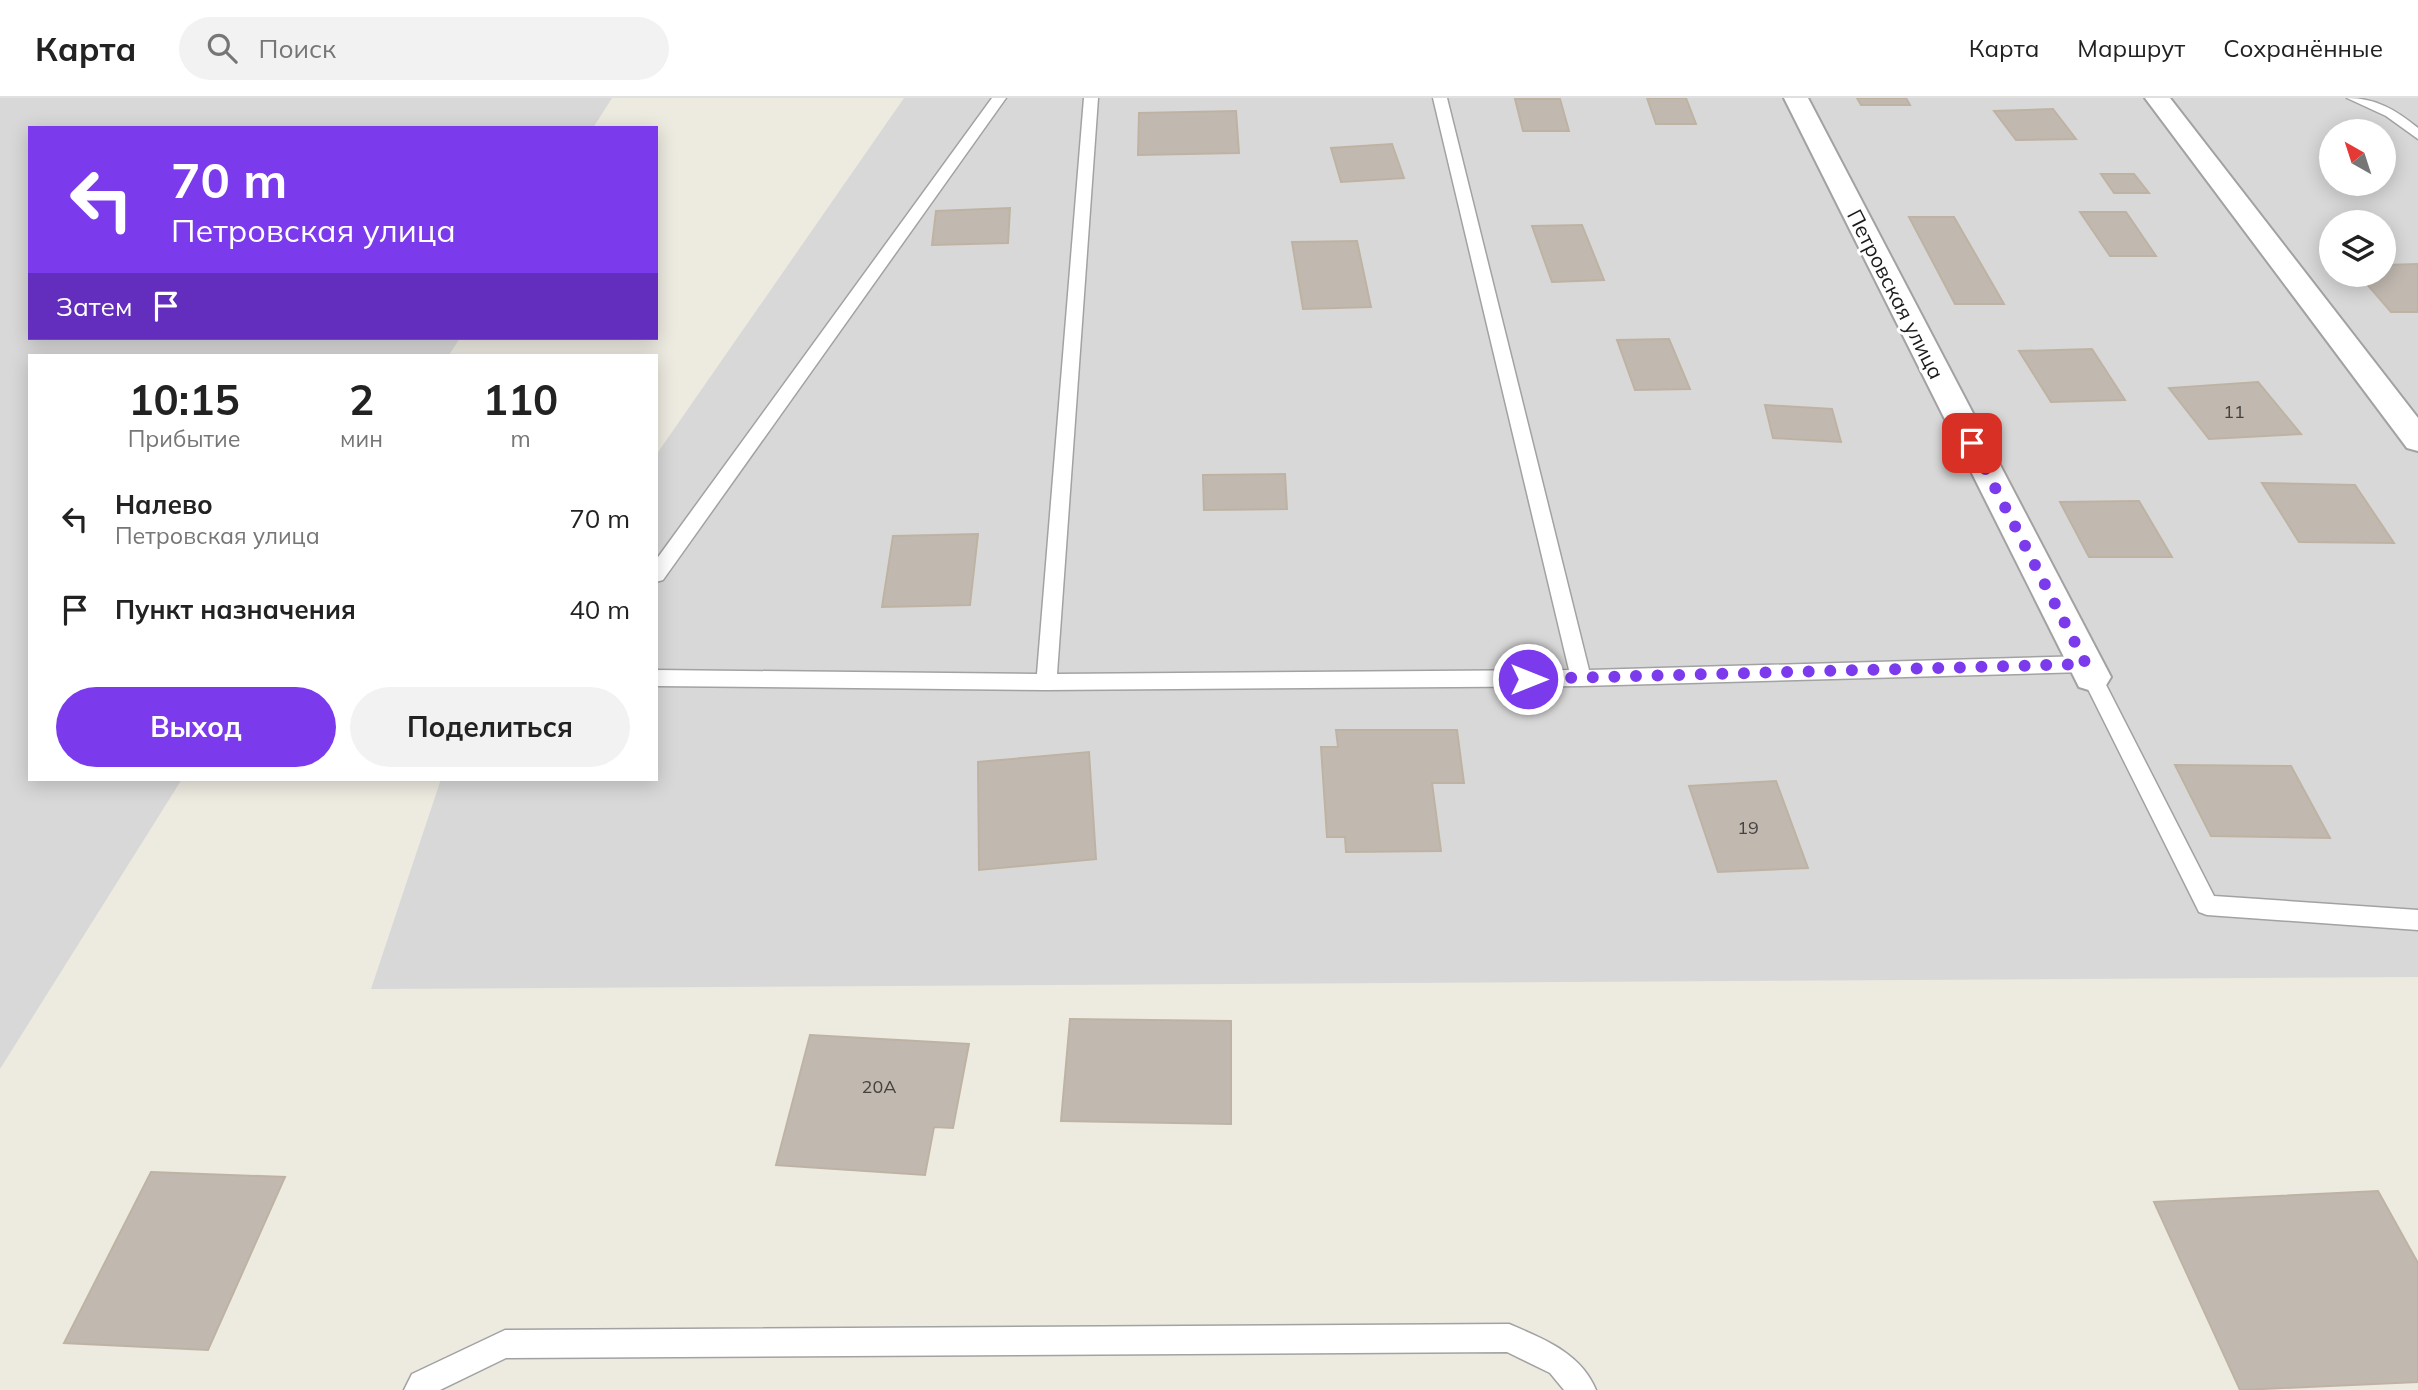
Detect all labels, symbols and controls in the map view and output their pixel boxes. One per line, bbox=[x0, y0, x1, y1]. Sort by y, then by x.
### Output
search box bbox=[179, 17, 669, 80]
text: Карта bbox=[35, 28, 137, 69]
icon: search bbox=[203, 29, 241, 67]
text: Поиск bbox=[259, 32, 336, 65]
text: Карта bbox=[1969, 33, 2039, 63]
text: Маршрут bbox=[2077, 33, 2185, 63]
text: Сохранённые bbox=[2223, 33, 2383, 63]
north arrow bbox=[2319, 119, 2396, 196]
map controls bbox=[2319, 119, 2396, 287]
text: 70 m bbox=[171, 149, 287, 210]
icon: left bbox=[56, 154, 147, 245]
street label: Петровская улица bbox=[1842, 205, 1950, 383]
text: Петровская улица bbox=[171, 210, 456, 250]
button: layers bbox=[2319, 210, 2396, 287]
icon: arrive bbox=[147, 287, 185, 325]
text: Затем bbox=[56, 290, 133, 323]
text: 10:15 bbox=[128, 373, 240, 426]
text: 2 bbox=[349, 373, 374, 426]
text: 110 bbox=[483, 373, 558, 426]
house number: 11 bbox=[2223, 400, 2245, 423]
pin bbox=[1942, 413, 2002, 473]
text: Прибытие bbox=[128, 424, 240, 453]
text: мин bbox=[340, 424, 383, 453]
text: m bbox=[510, 424, 531, 453]
icon: arrive bbox=[1953, 424, 1991, 462]
text: Налево bbox=[115, 488, 213, 521]
icon: left bbox=[56, 500, 94, 538]
text: 70 m bbox=[569, 502, 630, 535]
text: Петровская улица bbox=[115, 521, 320, 550]
icon: arrive bbox=[56, 591, 94, 629]
text: Пункт назначения bbox=[115, 593, 356, 626]
text: 40 m bbox=[569, 593, 630, 626]
position arrow bbox=[1491, 642, 1565, 716]
button: Выход bbox=[56, 687, 336, 767]
button: Поделиться bbox=[350, 687, 630, 767]
house number: 19 bbox=[1737, 816, 1759, 839]
house number: 20А bbox=[862, 1075, 896, 1098]

